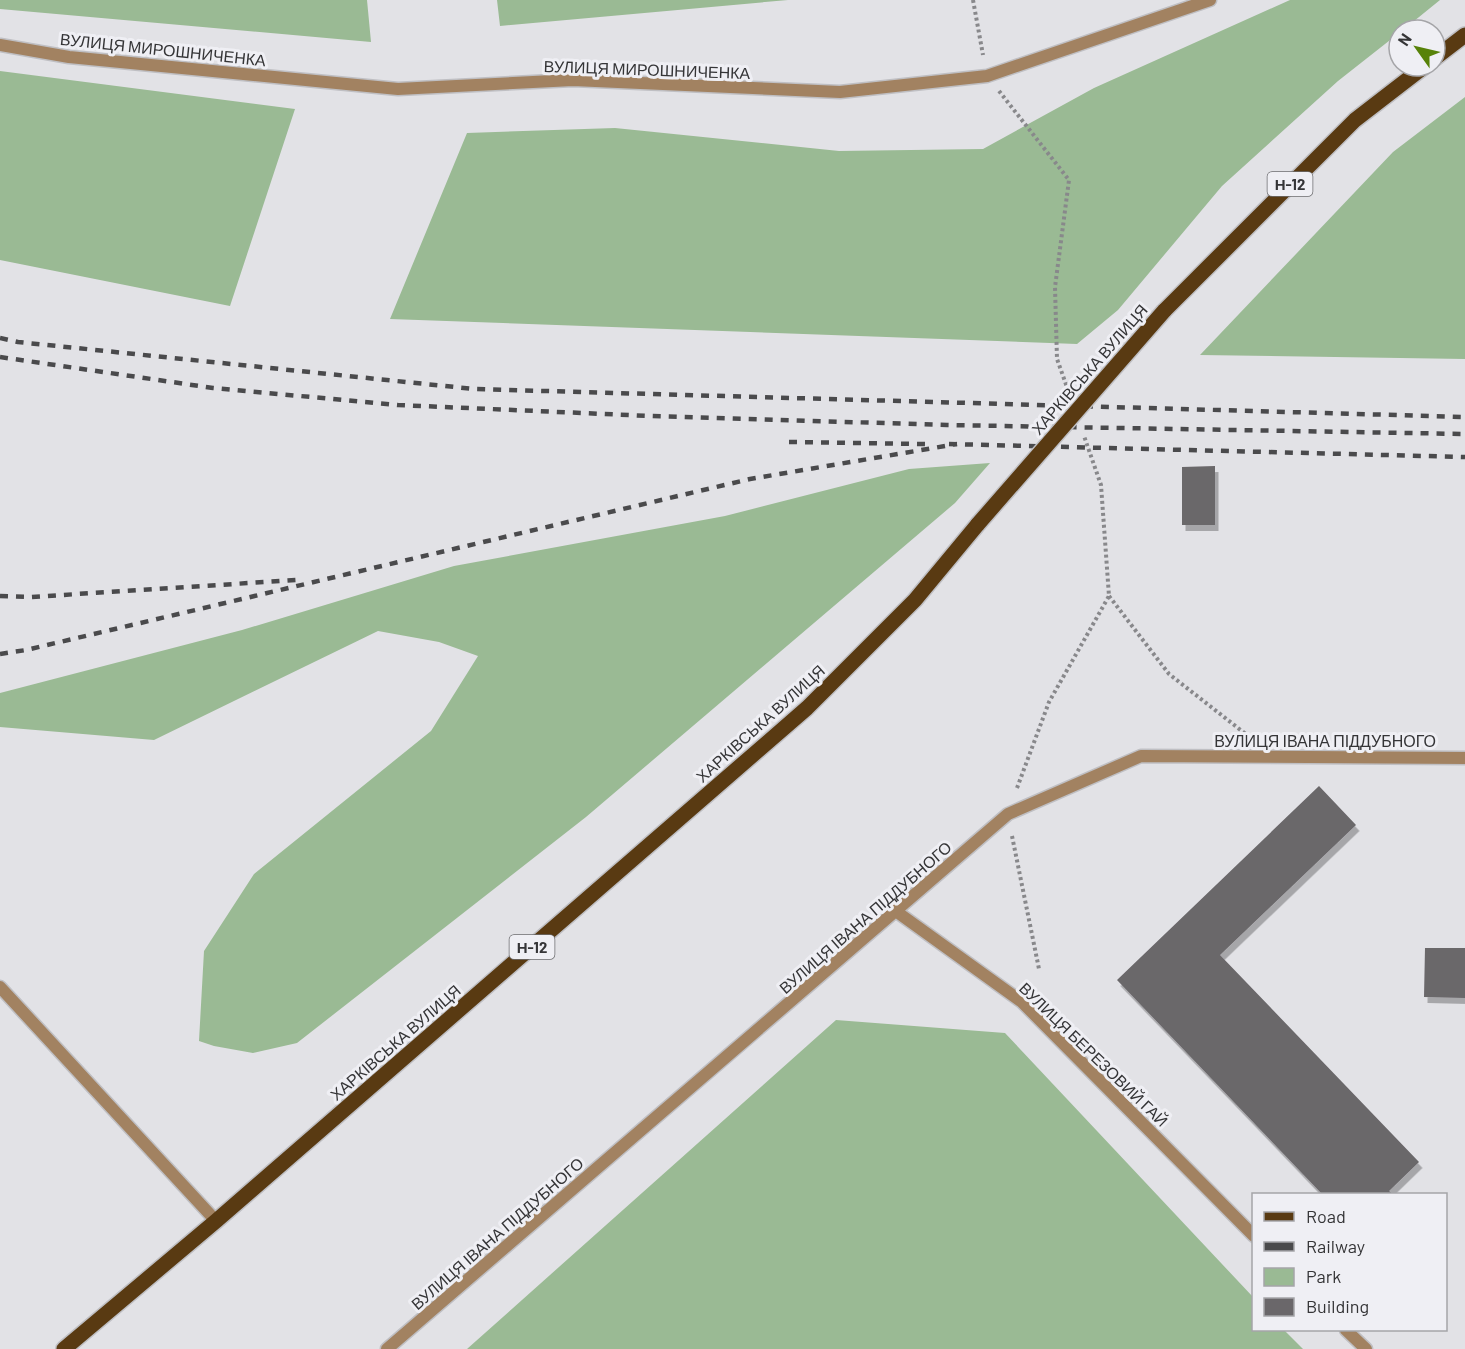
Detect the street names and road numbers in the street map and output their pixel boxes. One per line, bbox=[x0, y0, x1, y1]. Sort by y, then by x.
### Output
street label: ВУЛИЦЯ МИРОШНИЧЕНКА bbox=[59, 29, 267, 69]
street label: ВУЛИЦЯ МИРОШНИЧЕНКА bbox=[543, 56, 751, 82]
road number: Н-12 bbox=[1268, 172, 1312, 196]
street label: ХАРКІВСЬКА ВУЛИЦЯ bbox=[1027, 300, 1151, 438]
street label: ХАРКІВСЬКА ВУЛИЦЯ bbox=[692, 660, 828, 786]
street label: ВУЛИЦЯ ІВАНА ПІДДУБНОГО bbox=[1214, 731, 1436, 750]
street label: ВУЛИЦЯ ІВАНА ПІДДУБНОГО bbox=[775, 837, 955, 997]
road number: Н-12 bbox=[510, 935, 554, 959]
street label: ВУЛИЦЯ БЕРЕЗОВИЙ ГАЙ bbox=[1016, 978, 1172, 1130]
street label: ХАРКІВСЬКА ВУЛИЦЯ bbox=[326, 980, 464, 1104]
street label: ВУЛИЦЯ ІВАНА ПІДДУБНОГО bbox=[407, 1153, 587, 1313]

